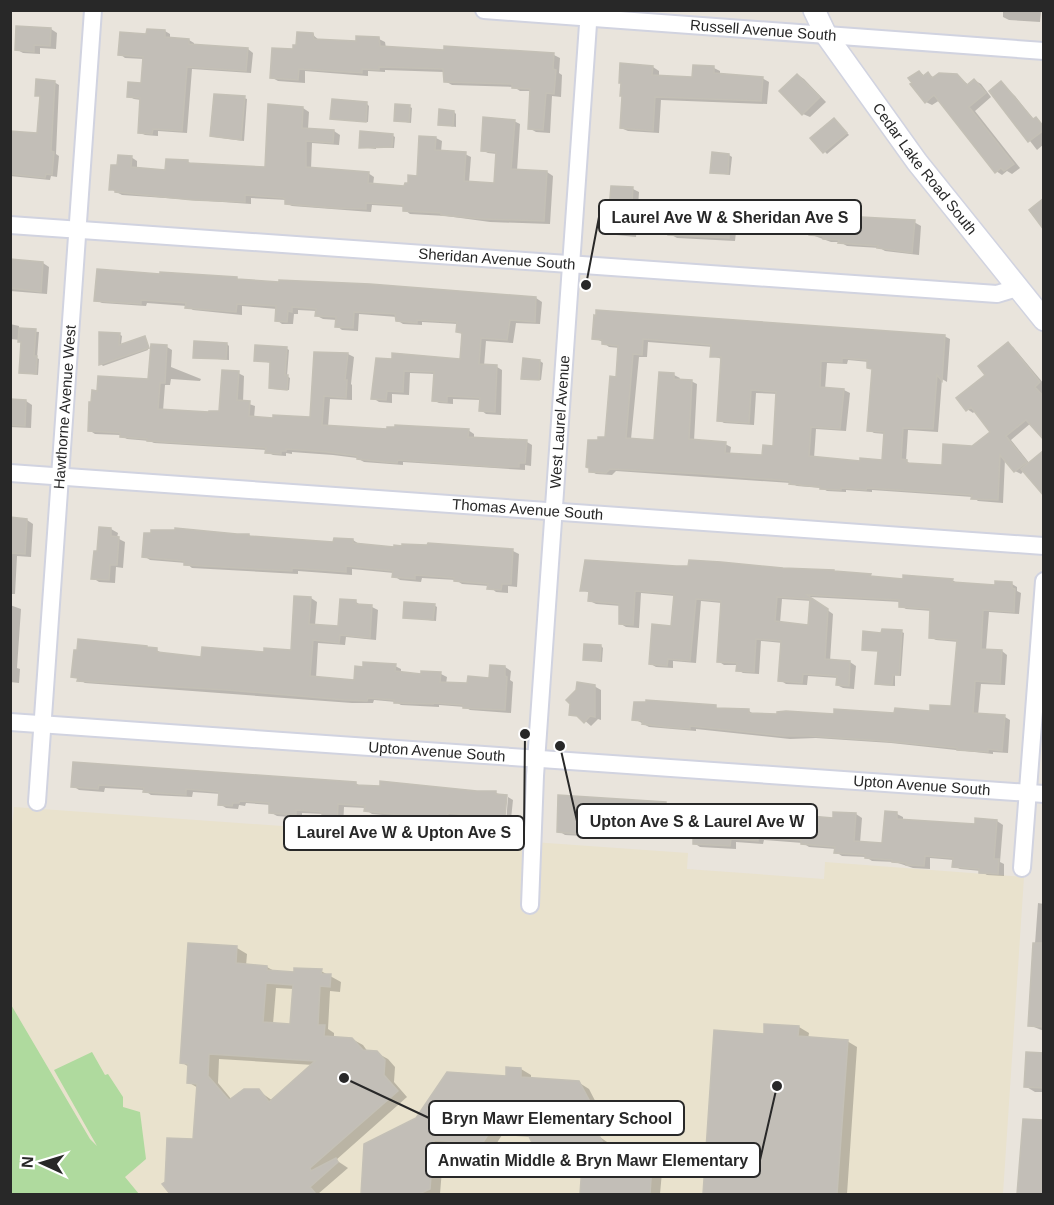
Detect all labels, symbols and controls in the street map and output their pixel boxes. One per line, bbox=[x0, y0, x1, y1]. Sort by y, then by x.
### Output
street label: Russell Avenue South bbox=[690, 16, 837, 44]
street label: Cedar Lake Road South bbox=[869, 99, 981, 238]
callout: Laurel Ave W & Sheridan Ave S bbox=[599, 200, 861, 234]
text: Laurel Ave W & Sheridan Ave S bbox=[612, 209, 849, 226]
street label: Sheridan Avenue South bbox=[418, 245, 576, 273]
street label: Hawthorne Avenue West bbox=[50, 323, 79, 490]
street label: West Laurel Avenue bbox=[546, 355, 573, 489]
street label: Thomas Avenue South bbox=[452, 495, 604, 523]
street label: Upton Avenue South bbox=[368, 738, 506, 764]
street label: Upton Avenue South bbox=[853, 772, 991, 798]
callout: Upton Ave S & Laurel Ave W bbox=[577, 804, 817, 838]
text: Upton Ave S & Laurel Ave W bbox=[590, 813, 805, 830]
callout: Laurel Ave W & Upton Ave S bbox=[284, 816, 524, 850]
text: Laurel Ave W & Upton Ave S bbox=[297, 824, 512, 841]
callout: Bryn Mawr Elementary School bbox=[429, 1101, 684, 1135]
text: Bryn Mawr Elementary School bbox=[442, 1110, 672, 1127]
north arrow bbox=[12, 1133, 72, 1193]
callout: Anwatin Middle & Bryn Mawr Elementary bbox=[426, 1143, 760, 1177]
text: Anwatin Middle & Bryn Mawr Elementary bbox=[438, 1152, 748, 1169]
text: N bbox=[19, 1156, 36, 1168]

